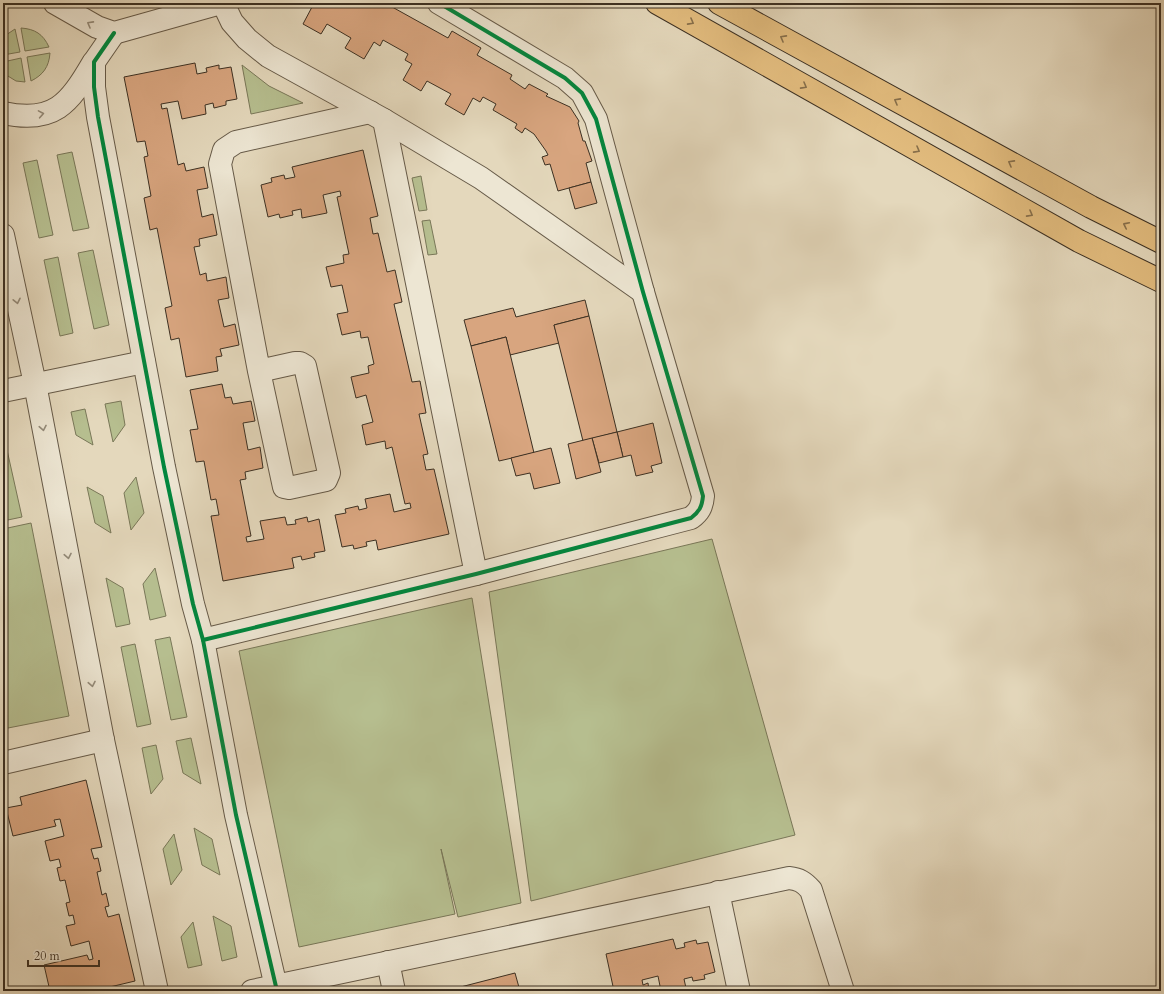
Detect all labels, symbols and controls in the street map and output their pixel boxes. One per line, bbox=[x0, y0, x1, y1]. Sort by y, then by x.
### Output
one-way arrow bbox=[686, 18, 694, 25]
one-way arrow bbox=[87, 21, 94, 28]
one-way arrow bbox=[780, 36, 788, 43]
one-way arrow bbox=[800, 81, 807, 89]
one-way arrow bbox=[894, 98, 902, 106]
one-way arrow bbox=[38, 110, 45, 119]
one-way arrow bbox=[913, 145, 920, 153]
one-way arrow bbox=[1008, 161, 1016, 168]
one-way arrow bbox=[1026, 209, 1033, 216]
one-way arrow bbox=[1123, 222, 1130, 230]
one-way arrow bbox=[12, 298, 20, 304]
one-way arrow bbox=[38, 425, 47, 431]
one-way arrow bbox=[63, 553, 71, 559]
one-way arrow bbox=[88, 680, 96, 687]
scale bar bbox=[28, 942, 99, 968]
text: 20 m bbox=[34, 948, 61, 964]

